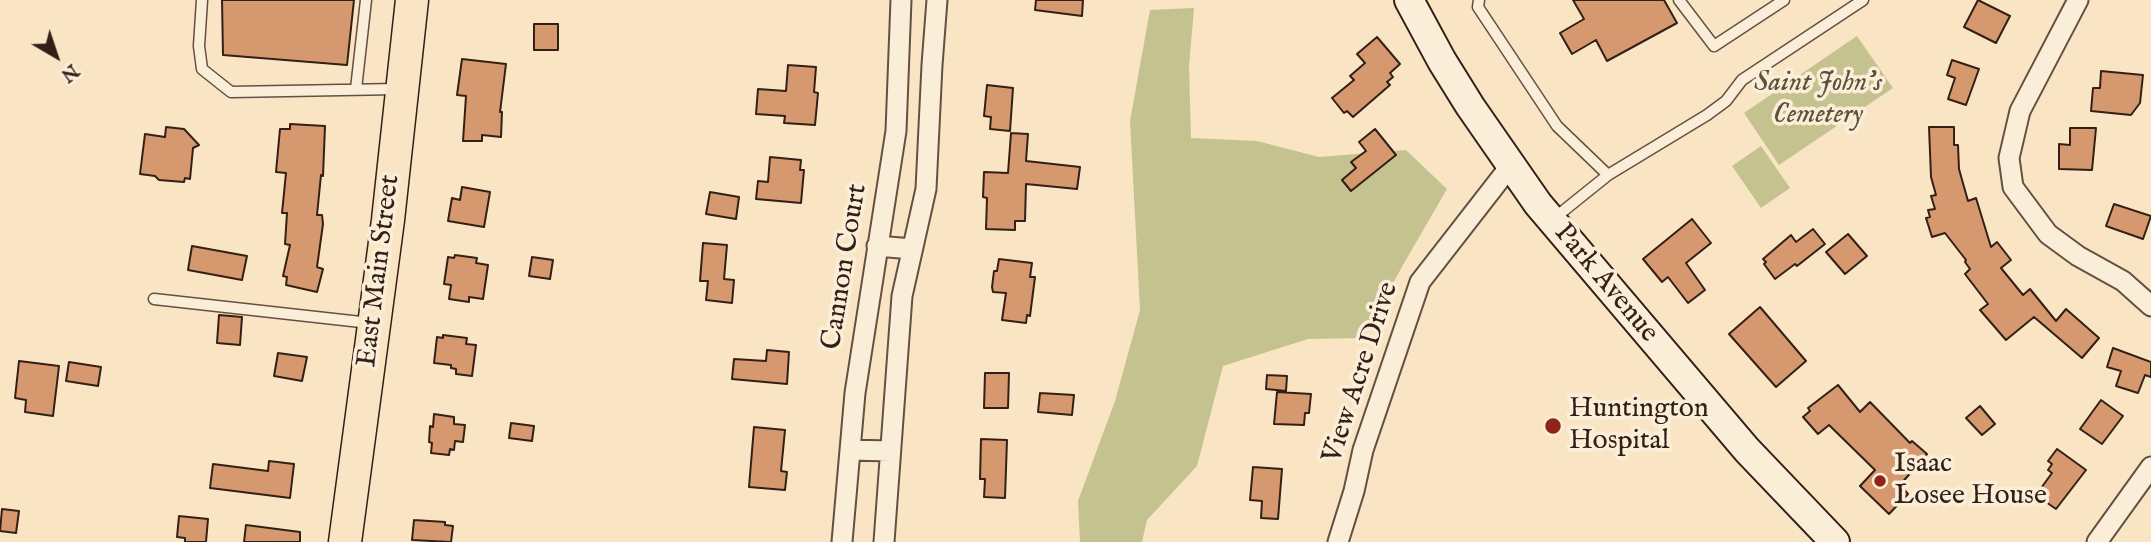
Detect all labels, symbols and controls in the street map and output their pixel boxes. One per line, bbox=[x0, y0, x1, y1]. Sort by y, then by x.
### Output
north arrow bbox=[21, 21, 91, 91]
text: N bbox=[55, 58, 83, 87]
park label: Saint John's Cemetery bbox=[1754, 67, 1882, 133]
street label: East Main Street bbox=[352, 173, 408, 369]
street label: Cannon Court bbox=[816, 182, 876, 352]
street label: Park Avenue bbox=[1546, 218, 1664, 350]
street label: View Acre Drive bbox=[1317, 278, 1407, 468]
place label: Huntington Hospital bbox=[1569, 393, 1709, 459]
marker: Huntington Hospital bbox=[1543, 416, 1563, 436]
place label: Isaac Losee House bbox=[1894, 448, 2047, 514]
marker: Isaac Losee House bbox=[1872, 473, 1888, 489]

